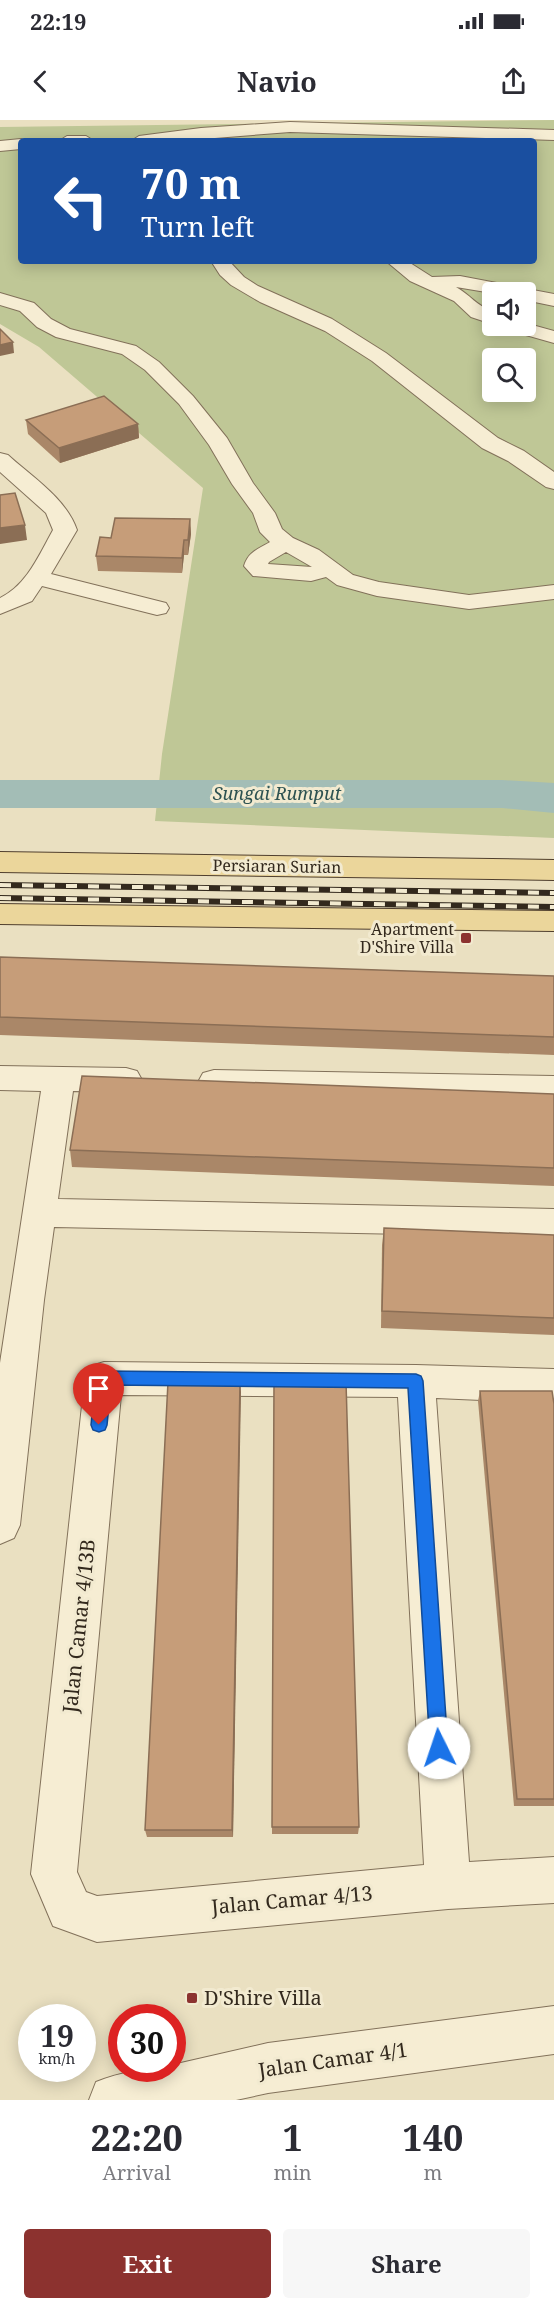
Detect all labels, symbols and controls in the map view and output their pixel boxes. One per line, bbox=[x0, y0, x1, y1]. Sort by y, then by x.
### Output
text: 22:19 bbox=[30, 6, 86, 36]
text: Navio bbox=[237, 63, 317, 100]
icon: back bbox=[24, 65, 57, 98]
icon: share bbox=[497, 65, 530, 98]
text: 70 m bbox=[141, 154, 241, 211]
icon: left bbox=[42, 162, 120, 240]
text: Turn left bbox=[141, 208, 254, 245]
map controls bbox=[482, 282, 536, 402]
button: sound bbox=[482, 282, 536, 336]
button: search bbox=[482, 348, 536, 402]
water label: Sungai Rumput bbox=[213, 781, 342, 805]
street label: Persiaran Surian bbox=[212, 854, 342, 878]
place label: Apartment D'Shire Villa bbox=[360, 918, 454, 958]
marker: Apartment D'Shire Villa bbox=[459, 931, 473, 945]
pin bbox=[73, 1363, 124, 1425]
icon: arrive bbox=[82, 1372, 115, 1405]
street label: Jalan Camar 4/13B bbox=[56, 1538, 101, 1715]
position arrow bbox=[407, 1716, 471, 1780]
street label: Jalan Camar 4/13 bbox=[209, 1879, 374, 1920]
place label: D'Shire Villa bbox=[204, 1984, 322, 2011]
marker: D'Shire Villa bbox=[185, 1991, 199, 2005]
speed limit sign: 30 bbox=[108, 2004, 186, 2082]
text: 19 bbox=[40, 2015, 74, 2056]
street label: Jalan Camar 4/1 bbox=[256, 2036, 409, 2083]
text: km/h bbox=[39, 2048, 75, 2068]
text: 22:20 bbox=[91, 2113, 183, 2162]
text: 1 bbox=[282, 2113, 303, 2162]
text: 140 bbox=[402, 2113, 463, 2162]
text: Arrival bbox=[103, 2159, 171, 2186]
text: min bbox=[274, 2159, 312, 2186]
text: m bbox=[423, 2159, 442, 2186]
button: Exit bbox=[24, 2229, 271, 2298]
button: Share bbox=[283, 2229, 530, 2298]

